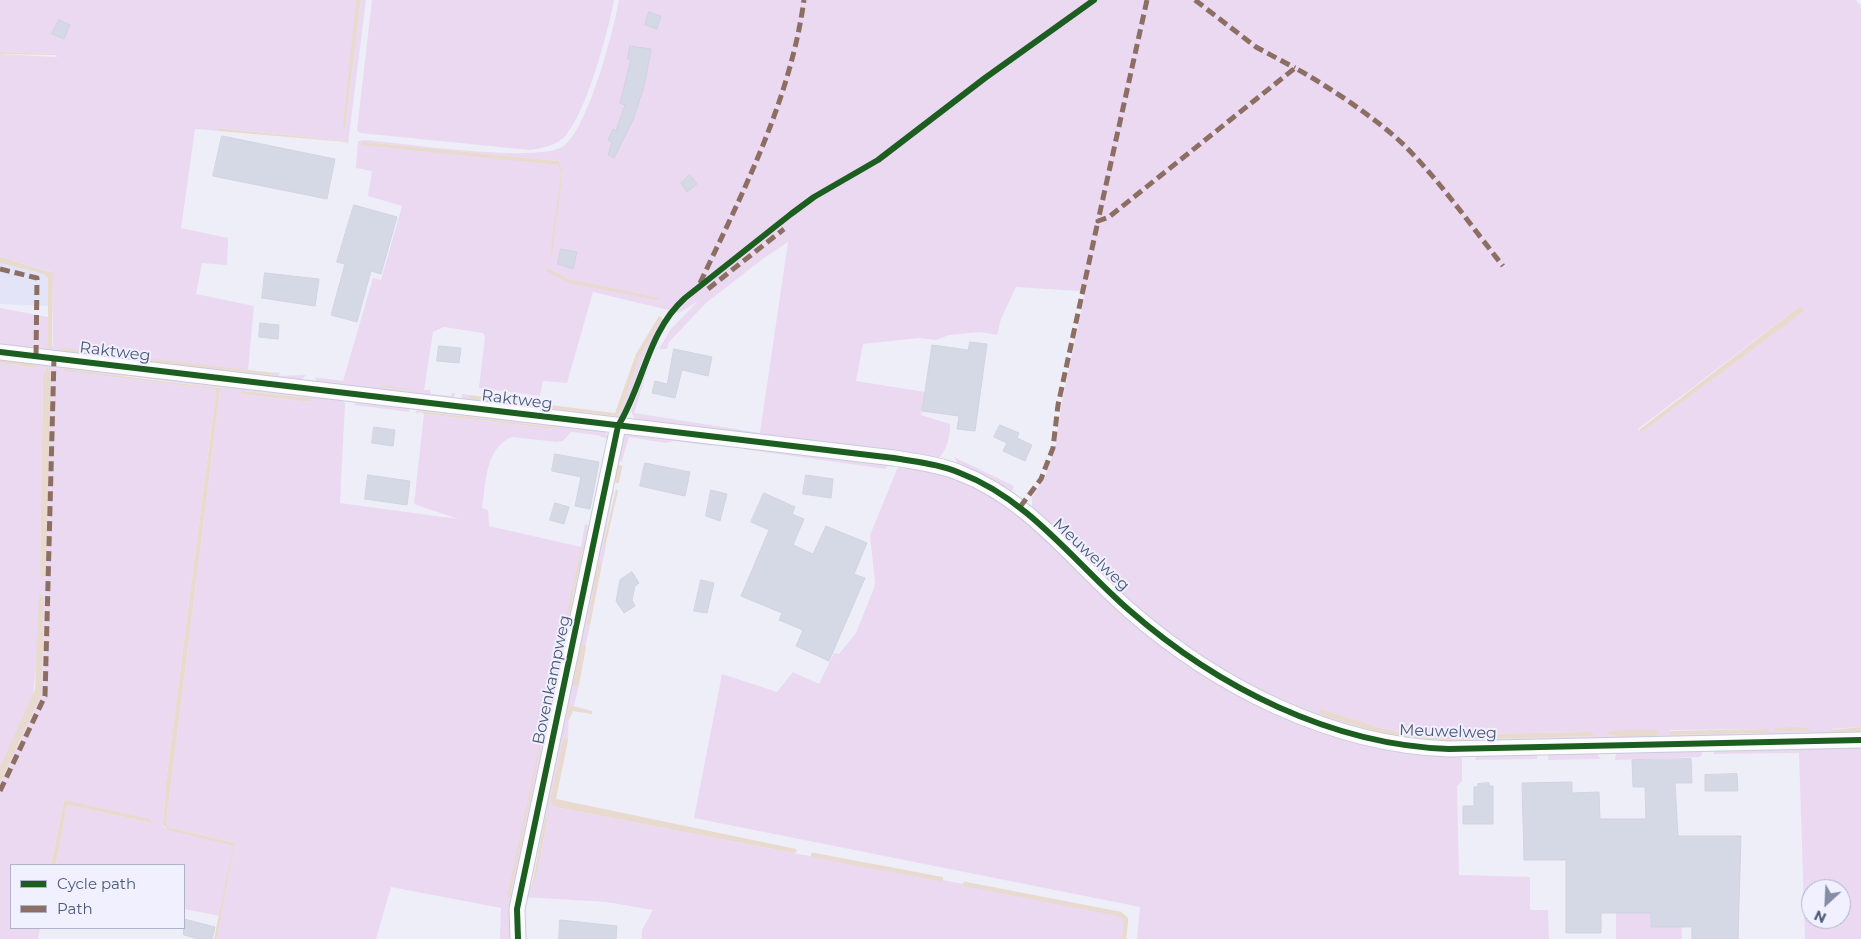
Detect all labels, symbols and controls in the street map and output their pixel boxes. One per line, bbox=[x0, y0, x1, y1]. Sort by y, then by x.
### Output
street label: Raktweg bbox=[78, 338, 152, 366]
street label: Raktweg bbox=[480, 386, 554, 414]
street label: Meuwelweg bbox=[1049, 515, 1133, 595]
street label: Bovenkampweg bbox=[529, 614, 575, 746]
street label: Meuwelweg bbox=[1399, 721, 1497, 743]
legend bbox=[10, 864, 185, 929]
text: Cycle path bbox=[57, 874, 136, 893]
north arrow bbox=[1801, 879, 1851, 929]
text: Path bbox=[57, 899, 93, 918]
text: N bbox=[1811, 906, 1829, 927]

